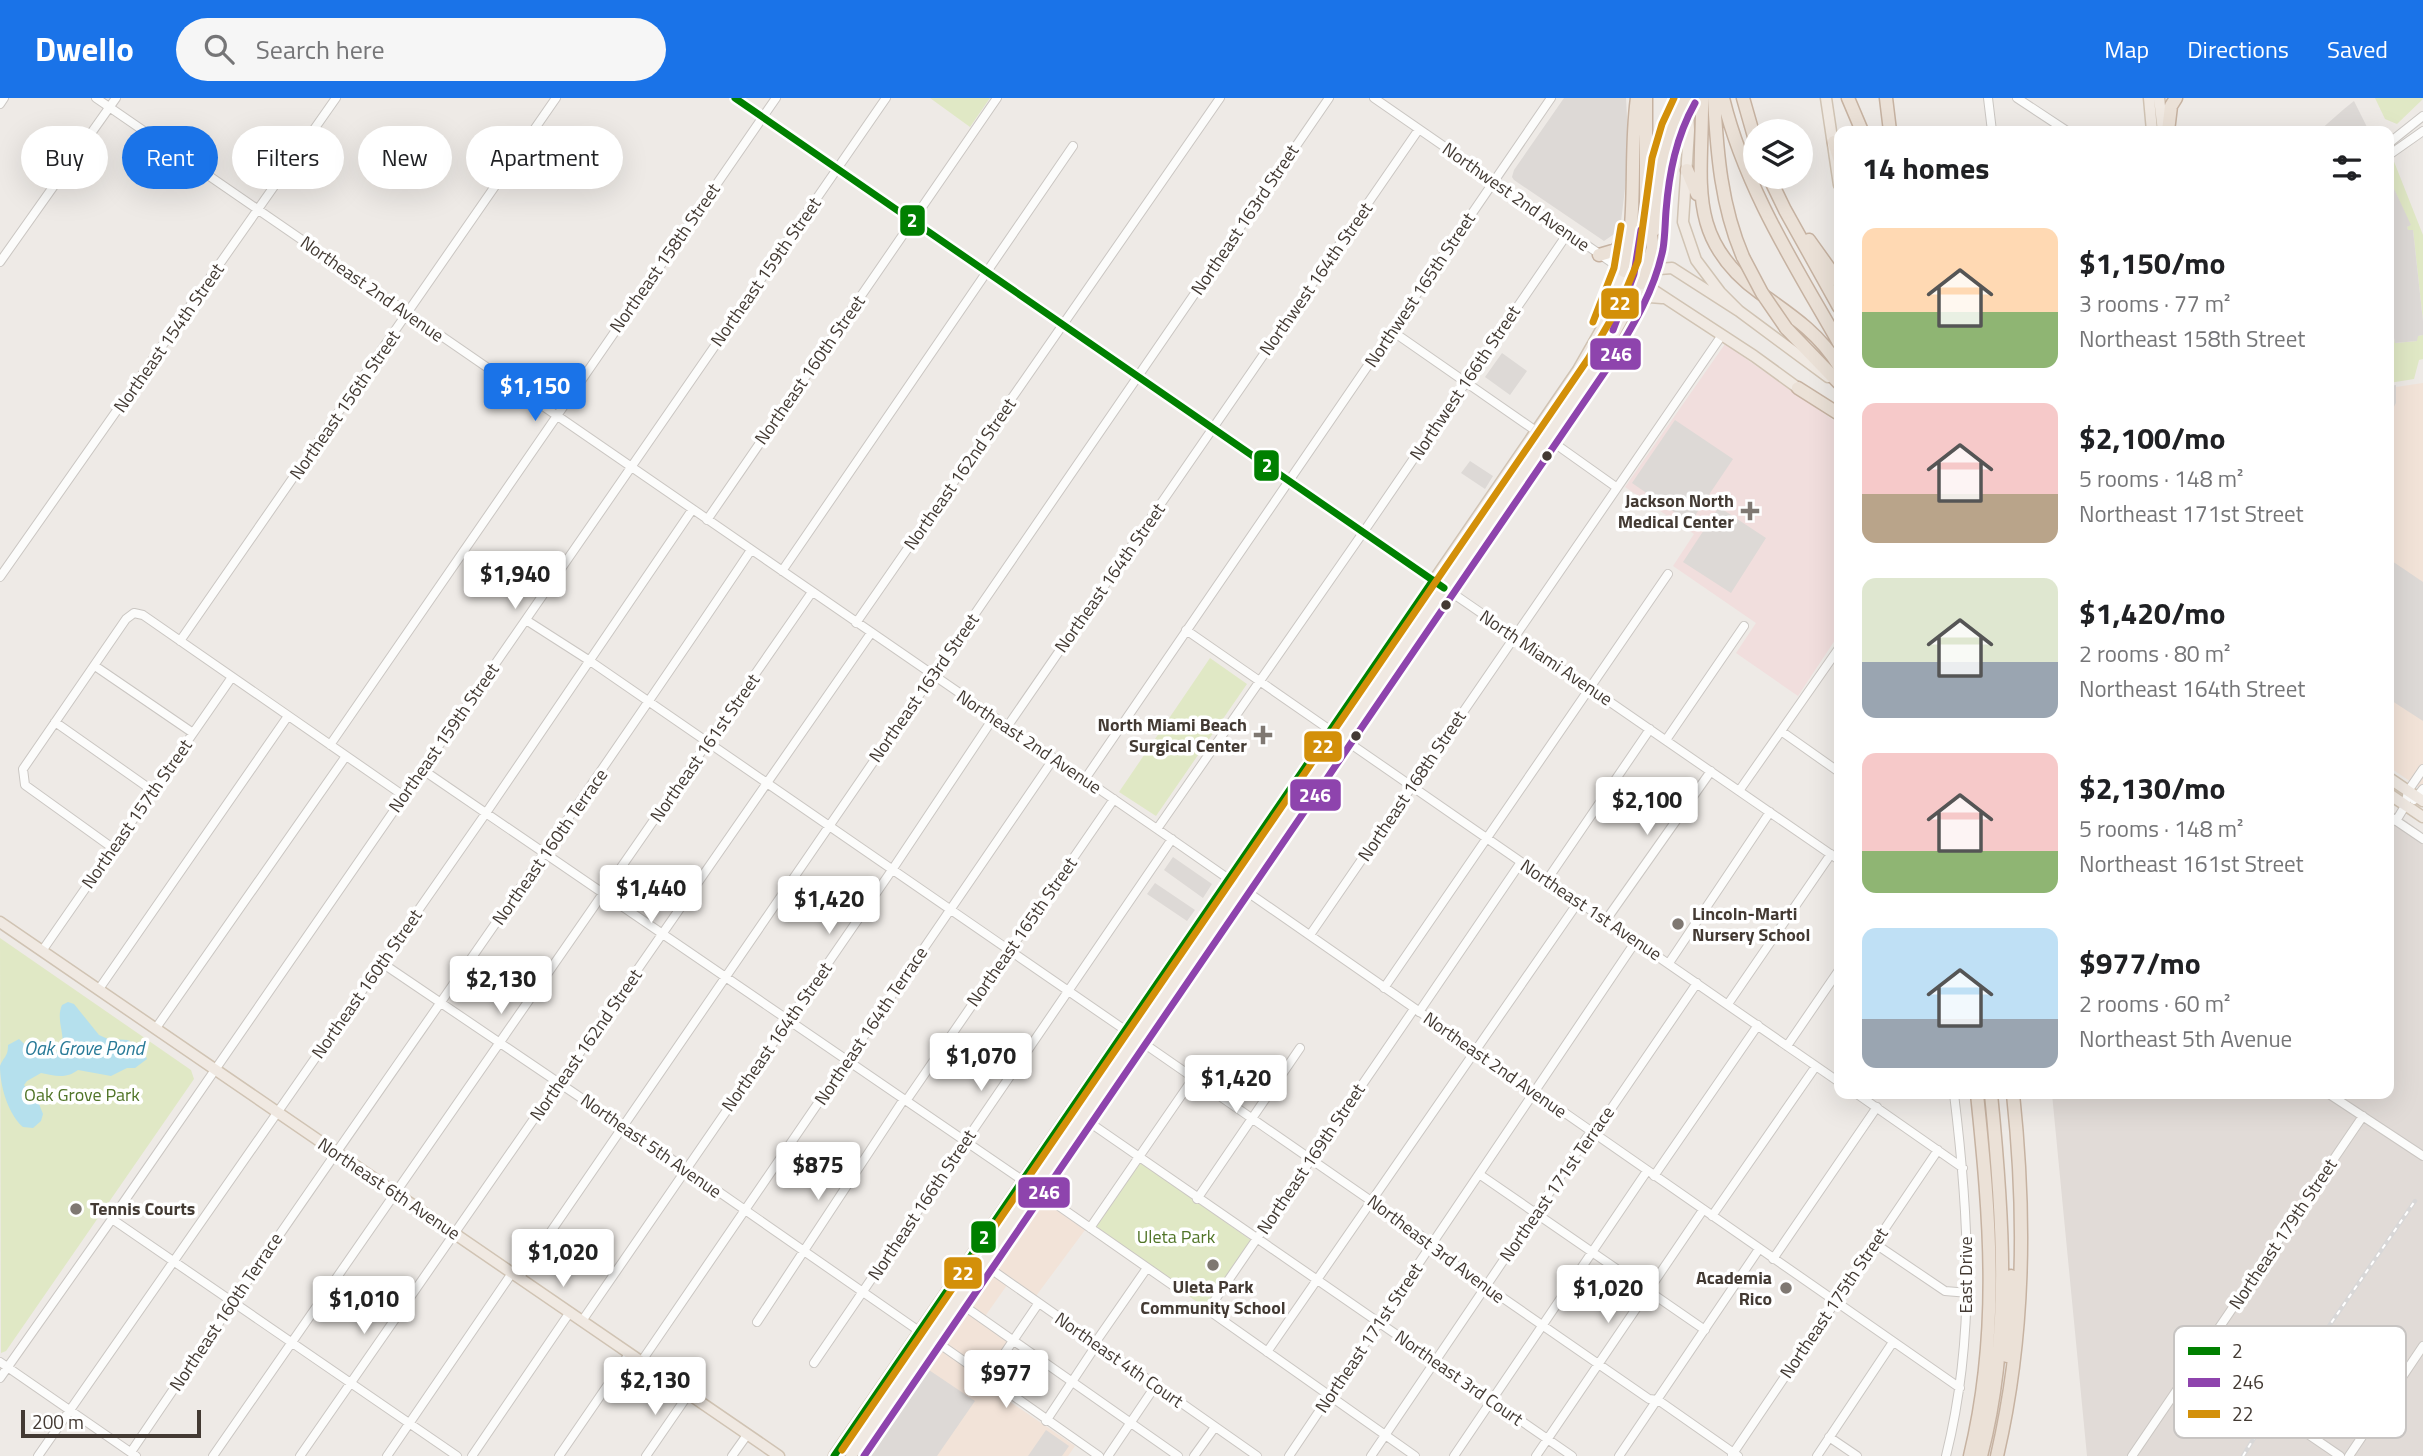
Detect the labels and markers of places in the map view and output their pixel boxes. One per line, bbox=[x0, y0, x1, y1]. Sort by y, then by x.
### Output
pin: $1,150 bbox=[478, 364, 592, 423]
unlabelled marker bbox=[1540, 449, 1554, 463]
place label: Jackson North Medical Center bbox=[1618, 487, 1734, 535]
marker: Jackson North Medical Center bbox=[1740, 501, 1760, 521]
pin: $1,940 bbox=[458, 552, 572, 611]
unlabelled marker bbox=[1439, 598, 1453, 612]
place label: North Miami Beach Surgical Center bbox=[1098, 711, 1247, 759]
marker: North Miami Beach Surgical Center bbox=[1253, 725, 1273, 745]
unlabelled marker bbox=[1349, 729, 1363, 743]
pin: $2,100 bbox=[1590, 778, 1704, 837]
pin: $1,440 bbox=[594, 866, 708, 925]
pin: $1,420 bbox=[772, 876, 886, 936]
place label: Lincoln-Marti Nursery School bbox=[1692, 900, 1810, 948]
marker: Lincoln-Marti Nursery School bbox=[1670, 916, 1686, 932]
pin: $2,130 bbox=[444, 956, 558, 1016]
pin: $1,070 bbox=[924, 1034, 1038, 1093]
pin: $1,420 bbox=[1179, 1056, 1293, 1115]
pin: $875 bbox=[777, 1142, 859, 1202]
place label: Tennis Courts bbox=[90, 1195, 195, 1222]
marker: Tennis Courts bbox=[68, 1201, 84, 1217]
pin: $1,020 bbox=[506, 1230, 620, 1289]
marker: Uleta Park Community School bbox=[1205, 1257, 1221, 1273]
place label: Academia Rico bbox=[1696, 1264, 1772, 1312]
pin: $1,020 bbox=[1551, 1266, 1665, 1325]
place label: Uleta Park Community School bbox=[1140, 1273, 1286, 1321]
pin: $1,010 bbox=[307, 1276, 421, 1336]
marker: Academia Rico bbox=[1778, 1280, 1794, 1296]
pin: $977 bbox=[965, 1350, 1047, 1410]
pin: $2,130 bbox=[598, 1358, 712, 1417]

